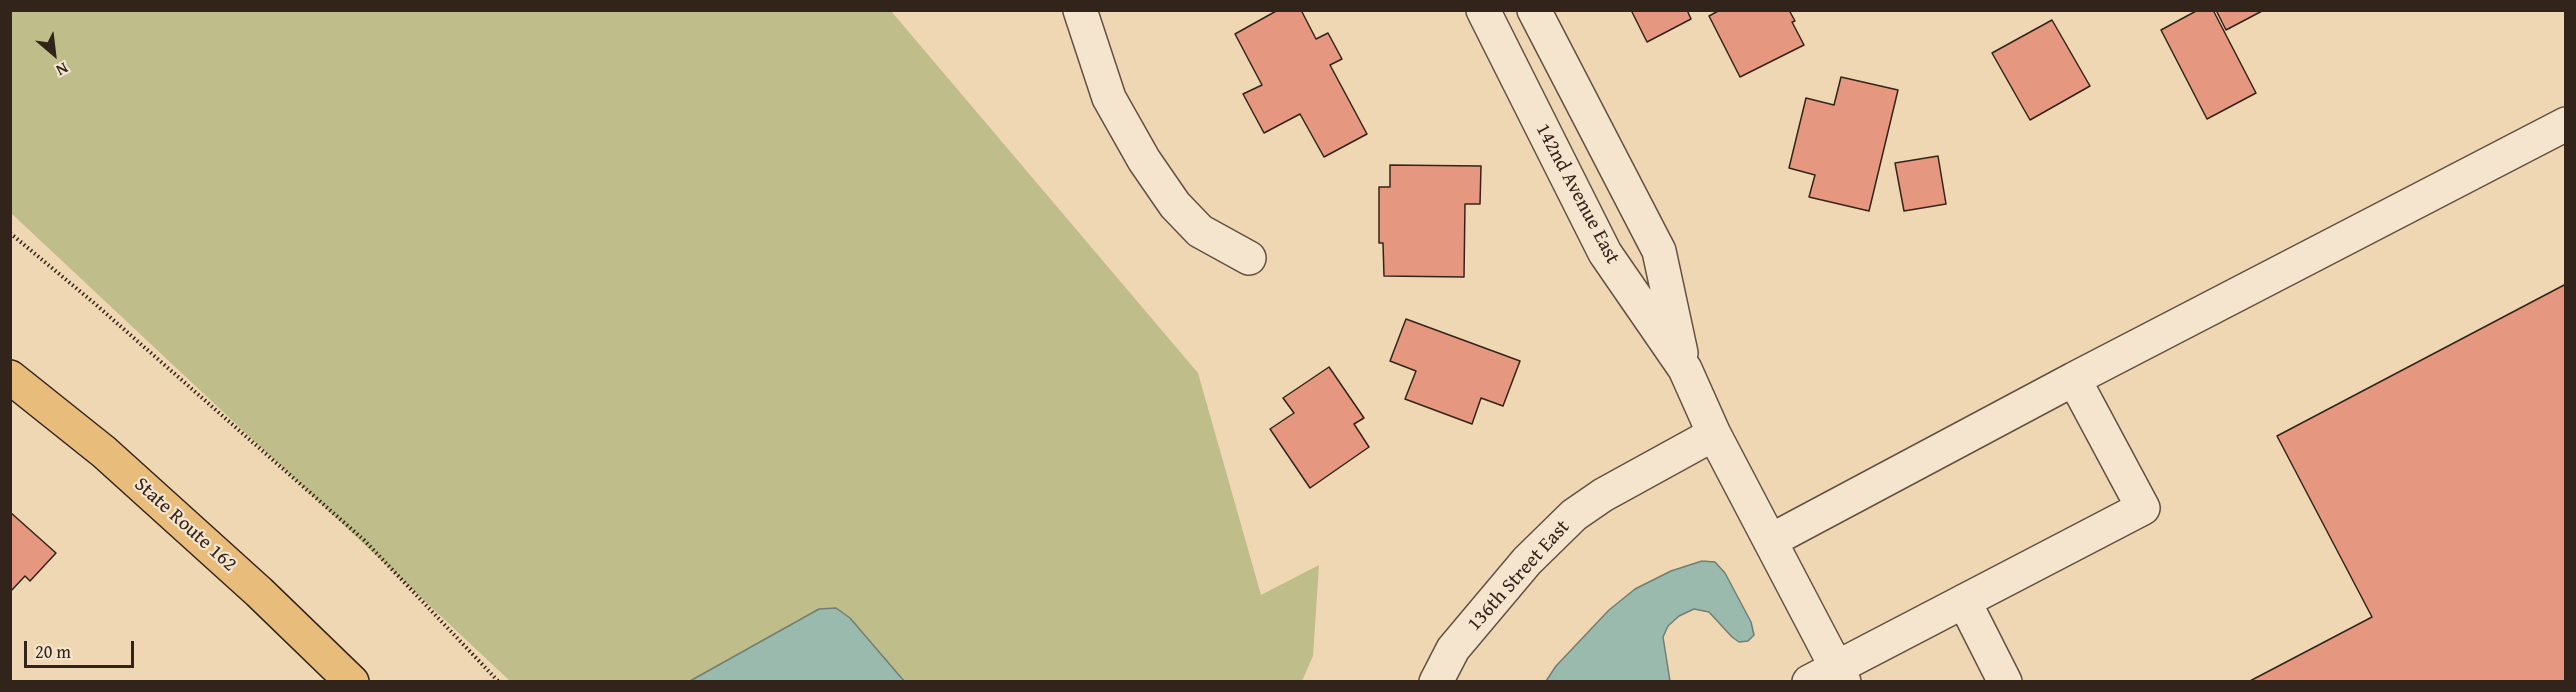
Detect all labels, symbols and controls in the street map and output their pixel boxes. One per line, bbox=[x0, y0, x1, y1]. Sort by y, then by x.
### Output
north arrow bbox=[24, 24, 84, 84]
text: N bbox=[52, 57, 73, 83]
street label: 142nd Avenue East bbox=[1530, 120, 1624, 268]
street label: State Route 162 bbox=[129, 473, 241, 577]
street label: 136th Street East bbox=[1463, 516, 1575, 636]
scale bar bbox=[27, 629, 136, 667]
text: 20 m bbox=[35, 638, 71, 665]

